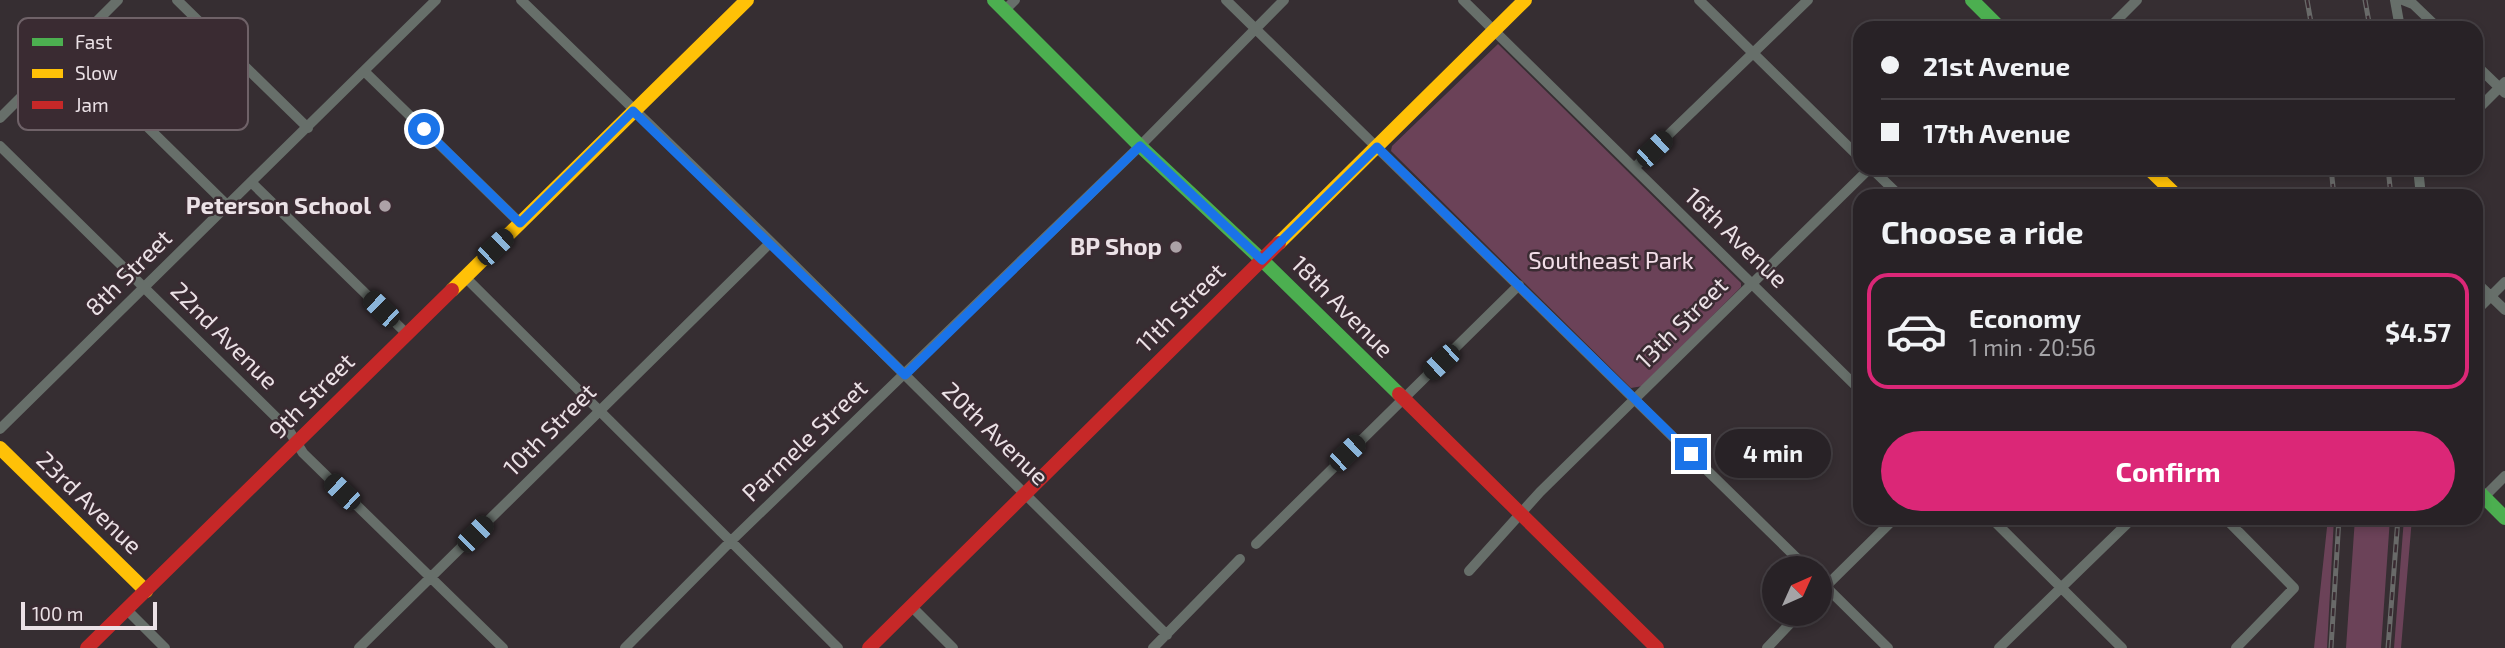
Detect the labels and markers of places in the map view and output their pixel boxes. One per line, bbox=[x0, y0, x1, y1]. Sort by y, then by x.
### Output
place label: Peterson School bbox=[186, 190, 371, 219]
marker: Peterson School bbox=[377, 198, 393, 214]
place label: BP Shop bbox=[1070, 231, 1162, 260]
marker: BP Shop bbox=[1168, 239, 1184, 255]

